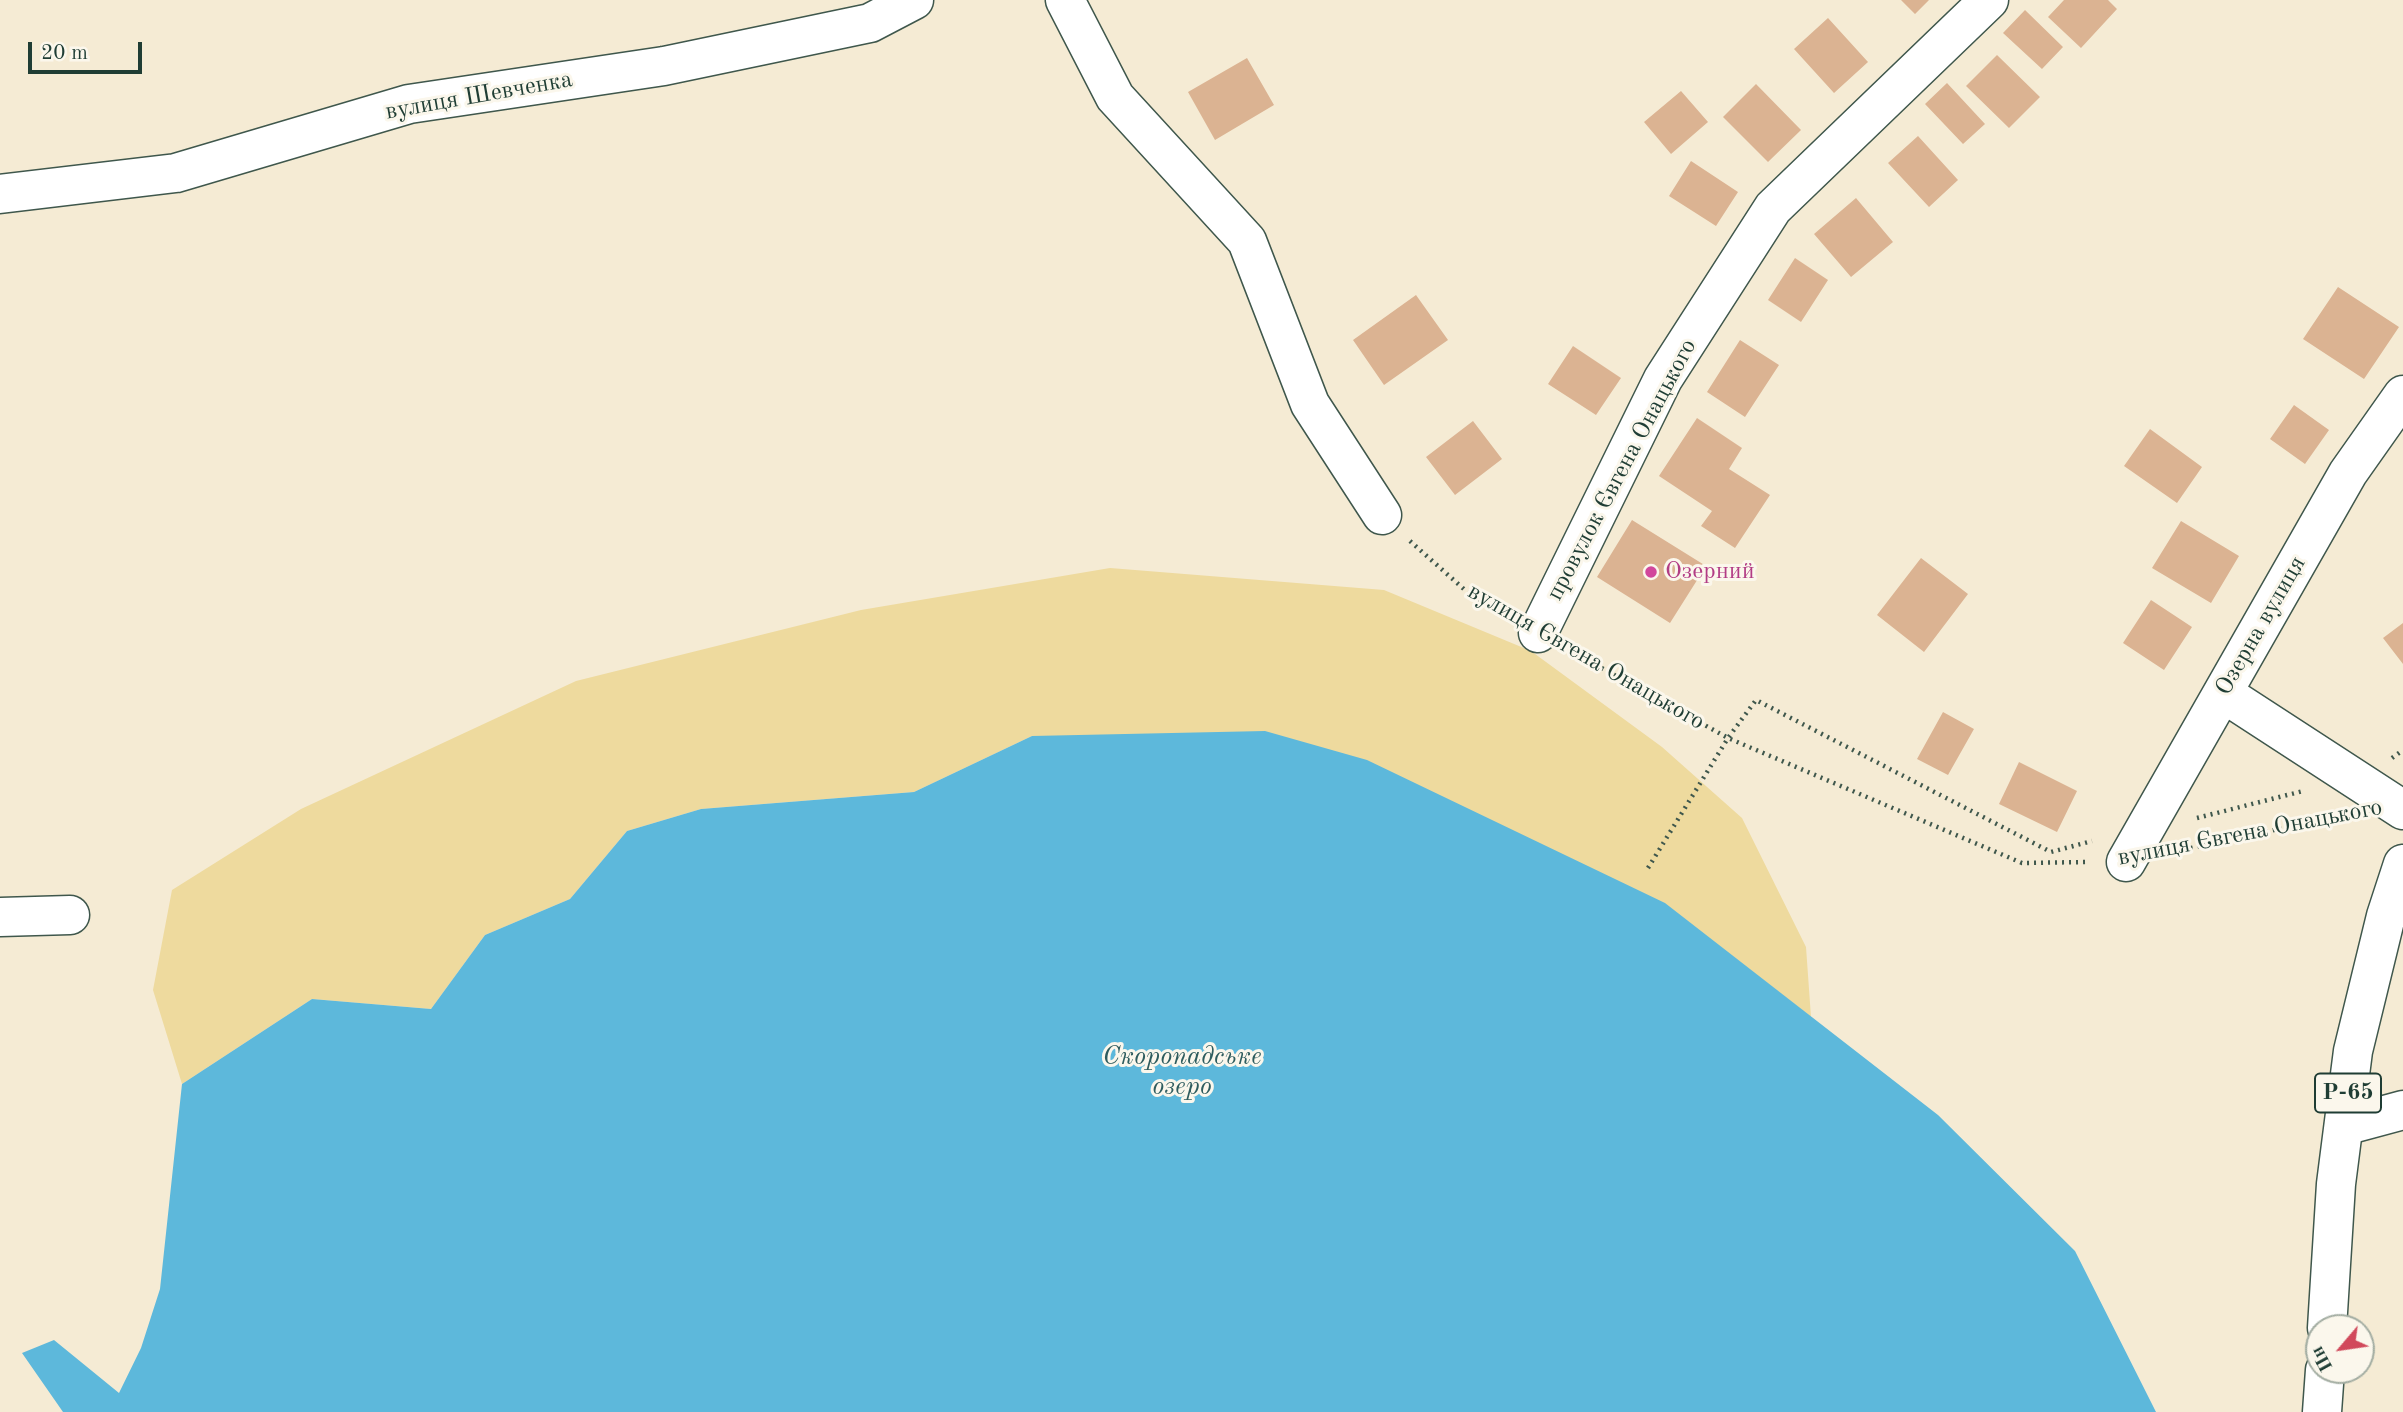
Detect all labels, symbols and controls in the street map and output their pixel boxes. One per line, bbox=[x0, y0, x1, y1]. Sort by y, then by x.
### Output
scale bar bbox=[32, 28, 145, 72]
text: 20 m bbox=[41, 43, 88, 64]
street label: вулиця Шевченка bbox=[383, 65, 575, 127]
street label: провулок Євгена Онацького bbox=[1541, 334, 1703, 606]
street label: Озерна вулиця bbox=[2210, 551, 2312, 701]
place label: Озерний bbox=[1665, 558, 1755, 586]
marker: Озерний bbox=[1643, 564, 1659, 580]
street label: вулиця Євгена Онацького bbox=[1462, 577, 1710, 737]
street label: вулиця Євгена Онацького bbox=[2115, 793, 2385, 873]
water label: Скоропадське озеро bbox=[1102, 1041, 1262, 1102]
road number: Р-65 bbox=[2315, 1074, 2381, 1112]
north arrow bbox=[2305, 1314, 2375, 1384]
text: Пн bbox=[2308, 1342, 2338, 1375]

